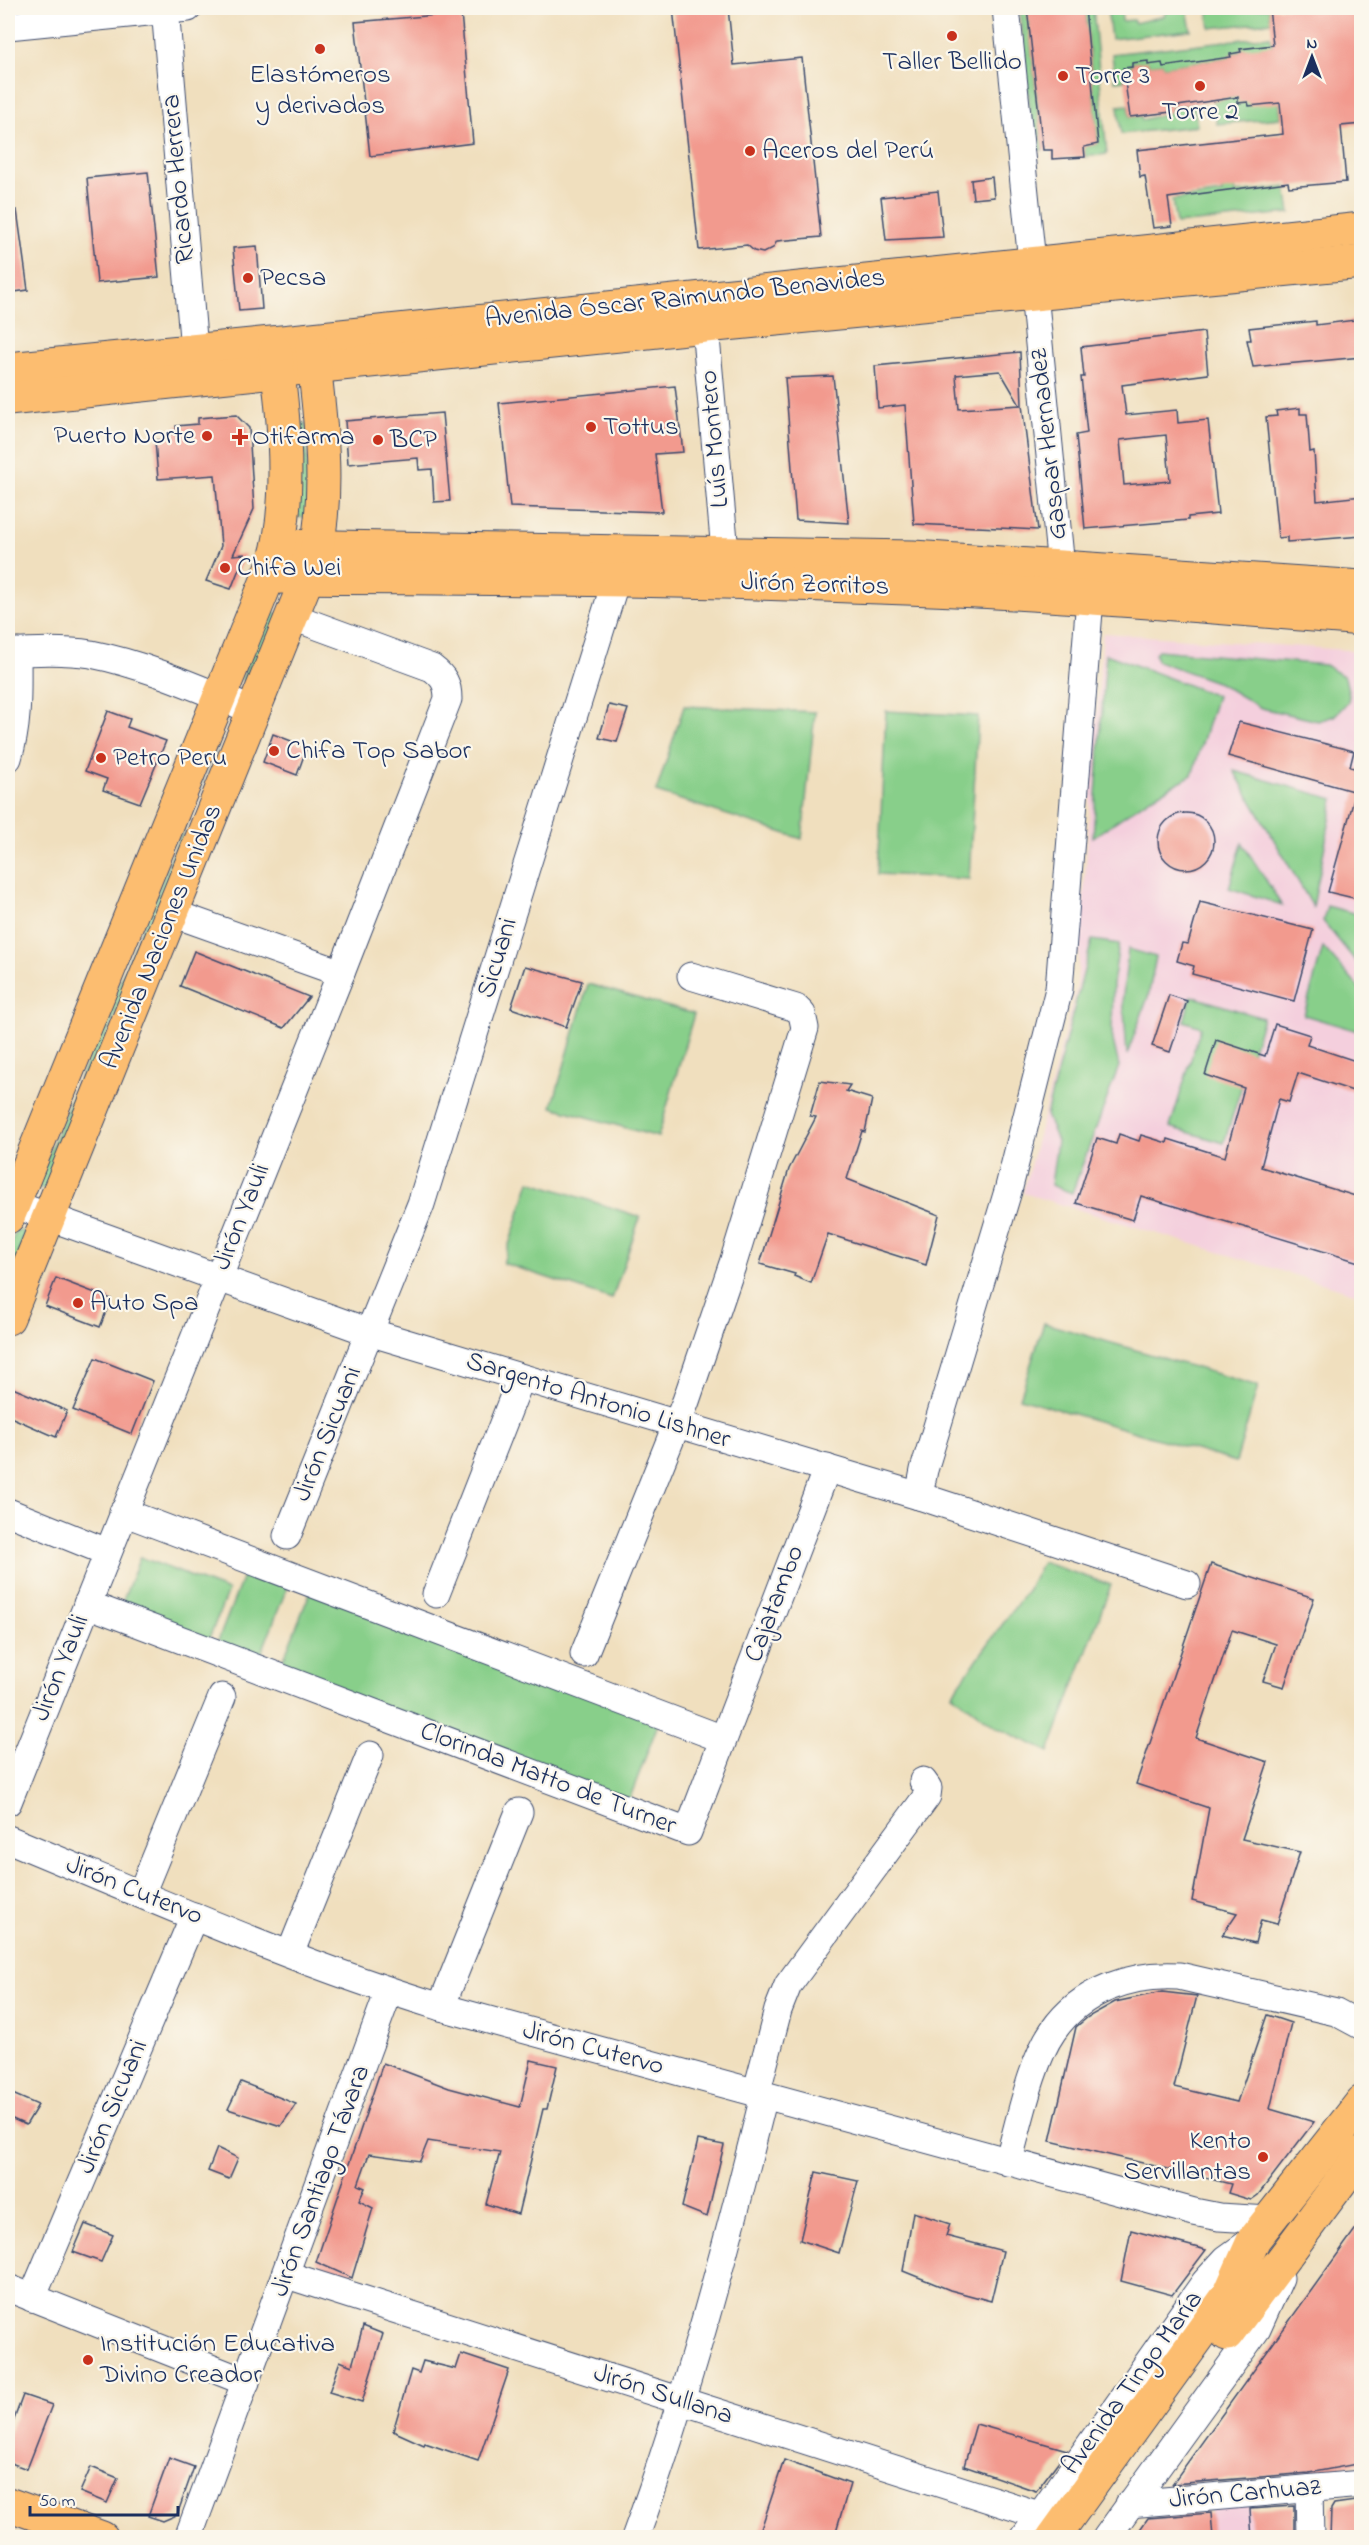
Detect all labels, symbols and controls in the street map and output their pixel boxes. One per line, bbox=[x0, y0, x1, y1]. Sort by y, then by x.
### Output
north arrow bbox=[1282, 27, 1342, 87]
marker: Taller Bellido bbox=[945, 29, 959, 43]
text: N bbox=[1307, 32, 1318, 56]
marker: Elastómeros y derivados bbox=[313, 42, 327, 56]
place label: Taller Bellido bbox=[882, 43, 1022, 82]
place label: Elastómeros y derivados bbox=[249, 56, 391, 126]
place label: Torre 3 bbox=[1075, 57, 1150, 96]
marker: Torre 3 bbox=[1056, 69, 1070, 83]
marker: Torre 2 bbox=[1193, 79, 1207, 93]
street label: Ricardo Herrera bbox=[152, 92, 206, 266]
place label: Torre 2 bbox=[1161, 93, 1239, 132]
place label: Aceros del Perú bbox=[762, 132, 934, 171]
marker: Aceros del Perú bbox=[743, 144, 757, 158]
place label: Pecsa bbox=[260, 259, 326, 298]
street label: Avenida Óscar Raimundo Benavides bbox=[483, 259, 887, 339]
marker: Pecsa bbox=[241, 271, 255, 285]
street label: Gaspar Hernadez bbox=[1019, 346, 1078, 542]
street label: Luís Montero bbox=[690, 369, 740, 509]
place label: Tottus bbox=[603, 408, 679, 447]
place label: Puerto Norte bbox=[53, 417, 196, 456]
place label: Otifarma bbox=[252, 418, 355, 457]
marker: Tottus bbox=[584, 420, 598, 434]
place label: BCP bbox=[389, 421, 437, 460]
marker: Puerto Norte bbox=[200, 429, 214, 443]
marker: Otifarma bbox=[233, 430, 247, 444]
marker: BCP bbox=[371, 433, 385, 447]
place label: Chifa Wei bbox=[237, 549, 341, 588]
marker: Chifa Wei bbox=[218, 561, 232, 575]
street label: Jirón Zorritos bbox=[740, 563, 890, 607]
place label: Chifa Top Sabor bbox=[286, 732, 471, 771]
place label: Petro Peru bbox=[113, 739, 227, 778]
marker: Chifa Top Sabor bbox=[267, 744, 281, 758]
marker: Petro Peru bbox=[94, 751, 108, 765]
street label: Avenida Naciones Unidas bbox=[91, 799, 233, 1075]
street label: Sicuani bbox=[467, 913, 529, 1003]
street label: Jirón Yauli bbox=[203, 1158, 281, 1276]
place label: Auto Spa bbox=[90, 1284, 198, 1323]
marker: Auto Spa bbox=[71, 1296, 85, 1310]
street label: Sargento Antonio Lishner bbox=[461, 1342, 736, 1460]
street label: Jirón Sicuani bbox=[283, 1360, 373, 1508]
street label: Cajatambo bbox=[735, 1540, 815, 1668]
street label: Jirón Yauli bbox=[22, 1609, 100, 1727]
street label: Clorinda Matto de Turner bbox=[414, 1712, 682, 1846]
street label: Jirón Cutervo bbox=[60, 1846, 208, 1936]
street label: Jirón Cutervo bbox=[518, 2011, 668, 2087]
street label: Jirón Sicuani bbox=[67, 2034, 159, 2180]
street label: Jirón Santiago Távara bbox=[261, 2060, 381, 2302]
place label: Kento Servillantas bbox=[1124, 2122, 1251, 2192]
marker: Kento Servillantas bbox=[1256, 2150, 1270, 2164]
street label: Avenida Tingo María bbox=[1053, 2283, 1213, 2483]
place label: Institución Educativa Divino Creador bbox=[99, 2325, 335, 2395]
marker: Institución Educativa Divino Creador bbox=[81, 2353, 95, 2367]
street label: Jirón Sullana bbox=[588, 2354, 738, 2436]
street label: Jirón Carhuaz bbox=[1167, 2468, 1323, 2520]
scale bar bbox=[30, 2479, 178, 2517]
text: 50 m bbox=[39, 2489, 76, 2515]

